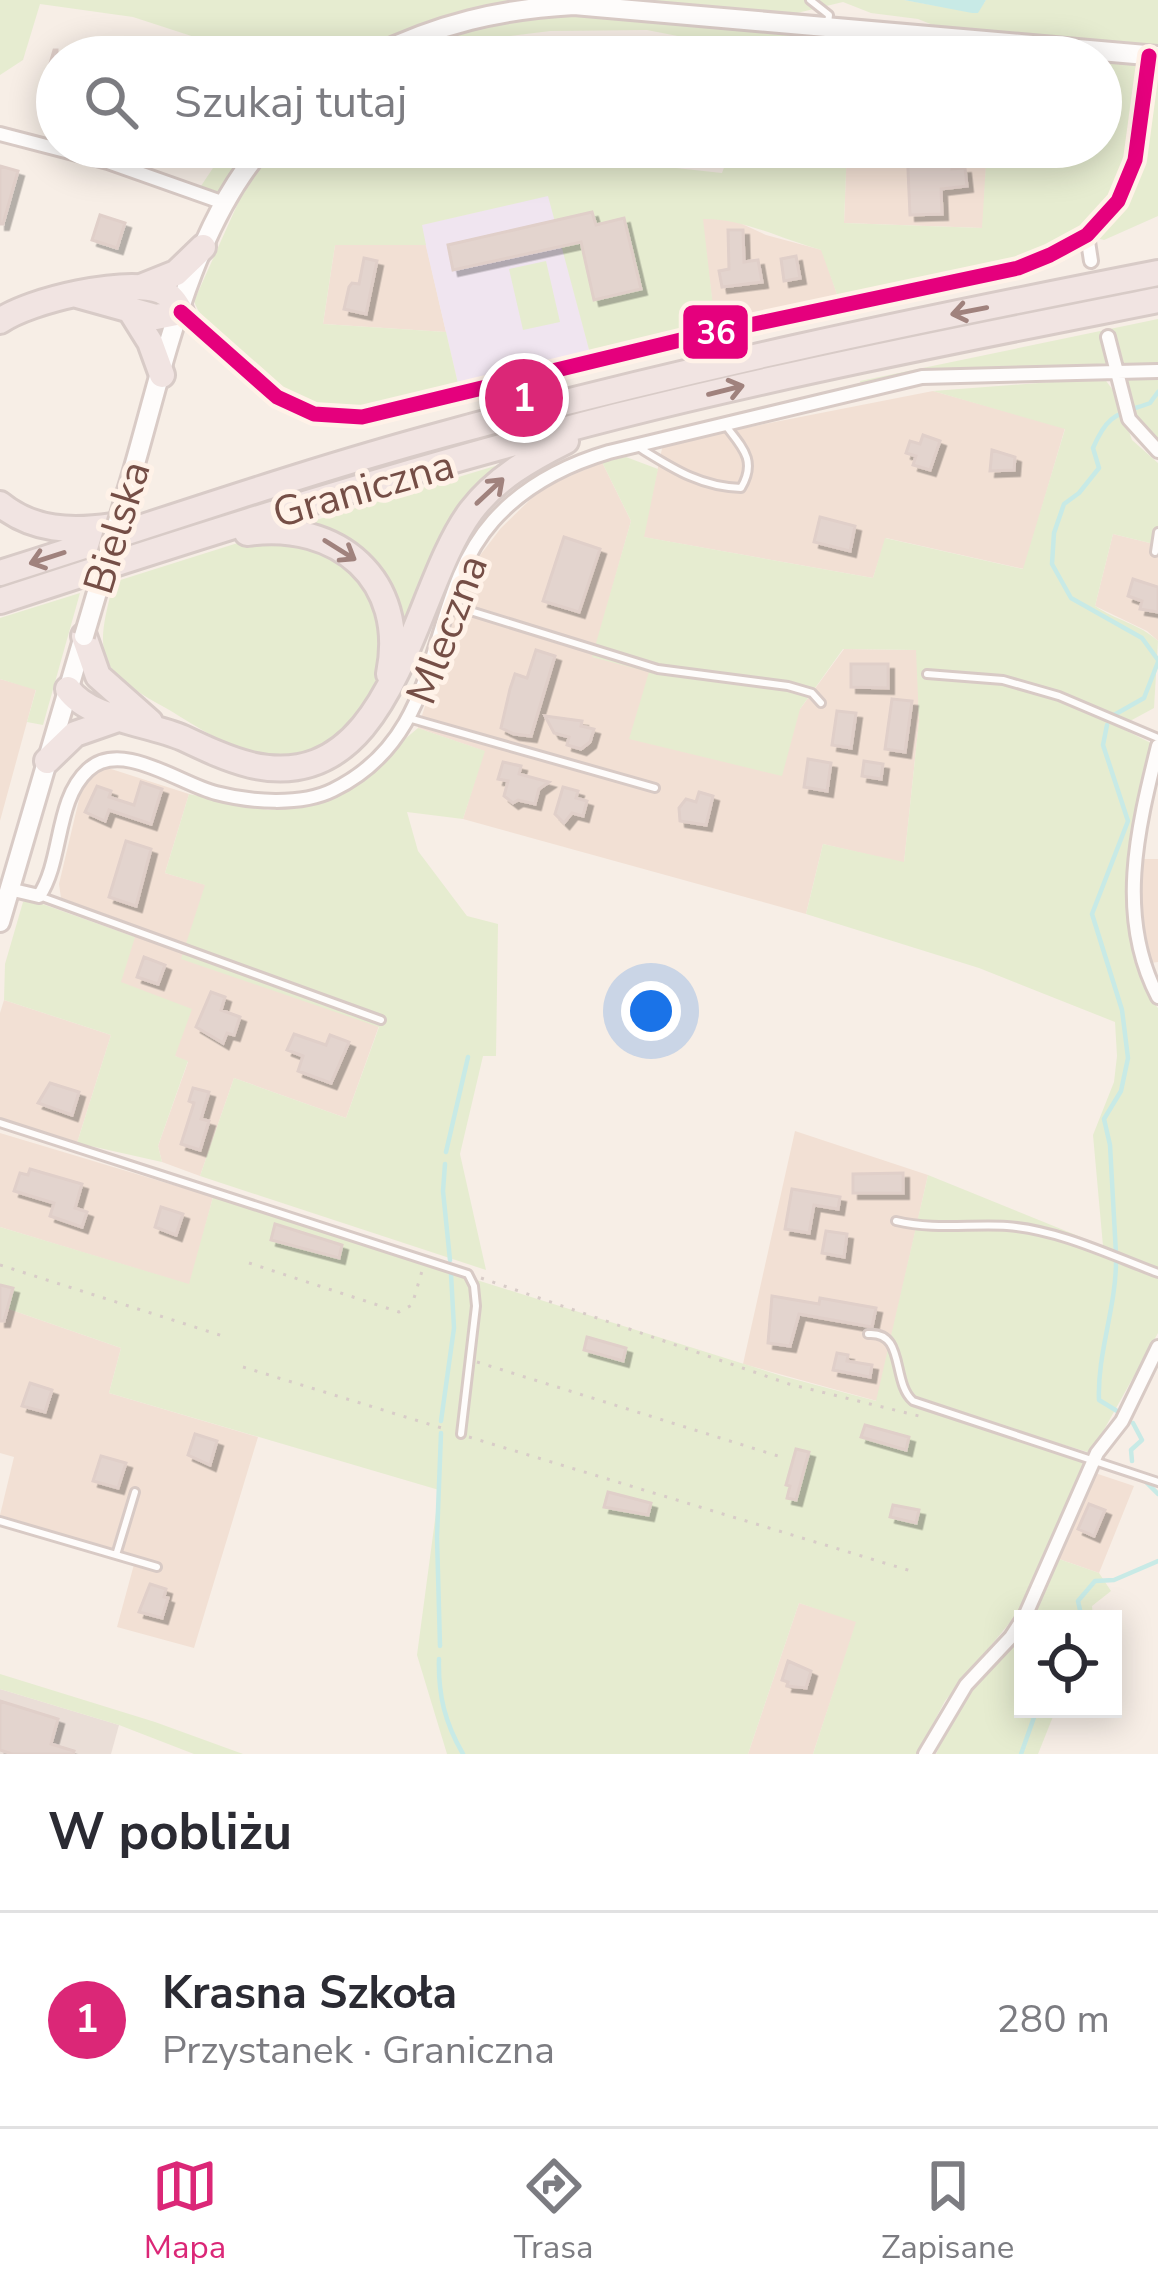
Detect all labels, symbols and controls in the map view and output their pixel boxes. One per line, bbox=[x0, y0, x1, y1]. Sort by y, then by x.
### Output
search box bbox=[36, 36, 1122, 168]
icon: search bbox=[78, 69, 144, 135]
text: Szukaj tutaj bbox=[174, 72, 407, 133]
one-way arrow bbox=[951, 300, 989, 323]
line badge: 36 bbox=[681, 303, 750, 361]
text: 36 bbox=[696, 311, 736, 356]
pin: 1 bbox=[485, 353, 563, 443]
one-way arrow bbox=[706, 378, 744, 400]
street label: Graniczna bbox=[266, 436, 461, 542]
street label: Bielska bbox=[70, 454, 165, 601]
one-way arrow bbox=[475, 478, 505, 506]
one-way arrow bbox=[322, 538, 356, 563]
street label: Mleczna bbox=[393, 547, 502, 712]
one-way arrow bbox=[29, 549, 67, 571]
your location bbox=[621, 981, 681, 1041]
map controls bbox=[1014, 1610, 1122, 1718]
button: locate bbox=[1014, 1610, 1122, 1718]
text: W pobliżu bbox=[48, 1797, 292, 1867]
text: Krasna Szkoła bbox=[162, 1963, 457, 2024]
text: 1 bbox=[75, 1993, 99, 2046]
text: 280 m bbox=[996, 1993, 1110, 2046]
text: Przystanek · Graniczna bbox=[162, 2024, 555, 2077]
tab: Mapa bbox=[144, 2153, 226, 2270]
tab: Trasa bbox=[514, 2153, 594, 2270]
tab: Zapisane bbox=[881, 2153, 1014, 2270]

